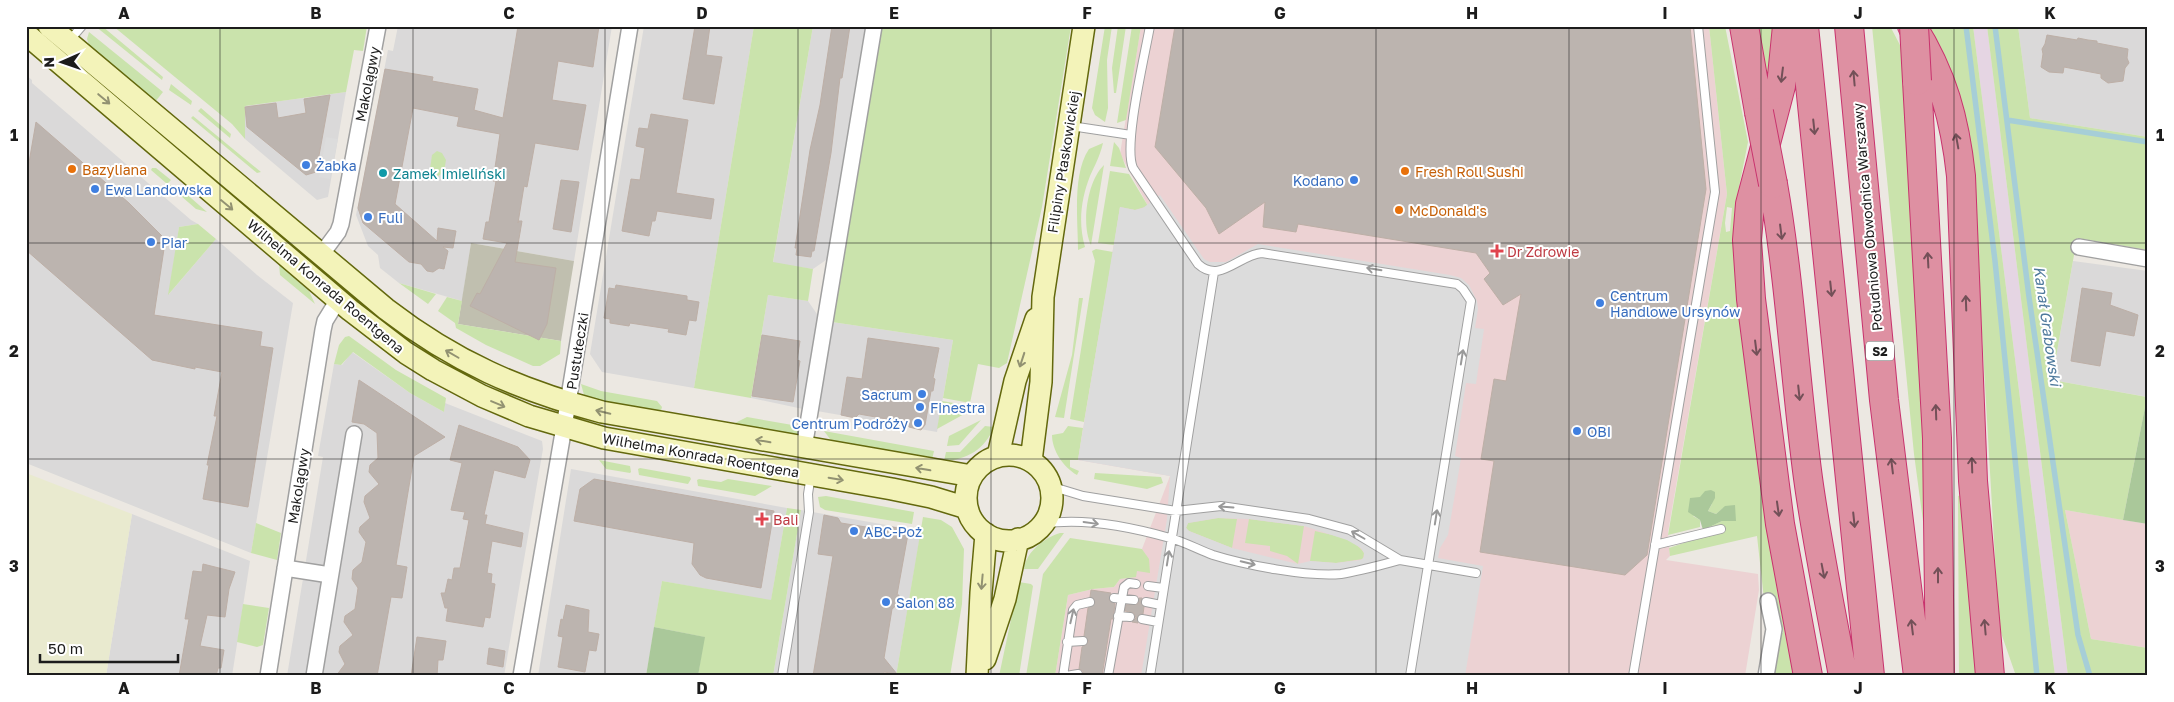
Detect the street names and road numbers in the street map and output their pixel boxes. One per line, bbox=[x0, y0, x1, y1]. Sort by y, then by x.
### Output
street label: Makolągwy bbox=[351, 45, 383, 123]
street label: Filipiny Płaskowickiej bbox=[1043, 90, 1083, 234]
street label: Południowa Obwodnica Warszawy bbox=[1849, 102, 1885, 332]
street label: Wilhelma Konrada Roentgena bbox=[244, 215, 408, 357]
street label: Pustułeczki bbox=[562, 311, 592, 391]
road number: S2 bbox=[1866, 342, 1894, 361]
street label: Wilhelma Konrada Roentgena bbox=[601, 429, 801, 481]
street label: Makolągwy bbox=[284, 447, 312, 525]

